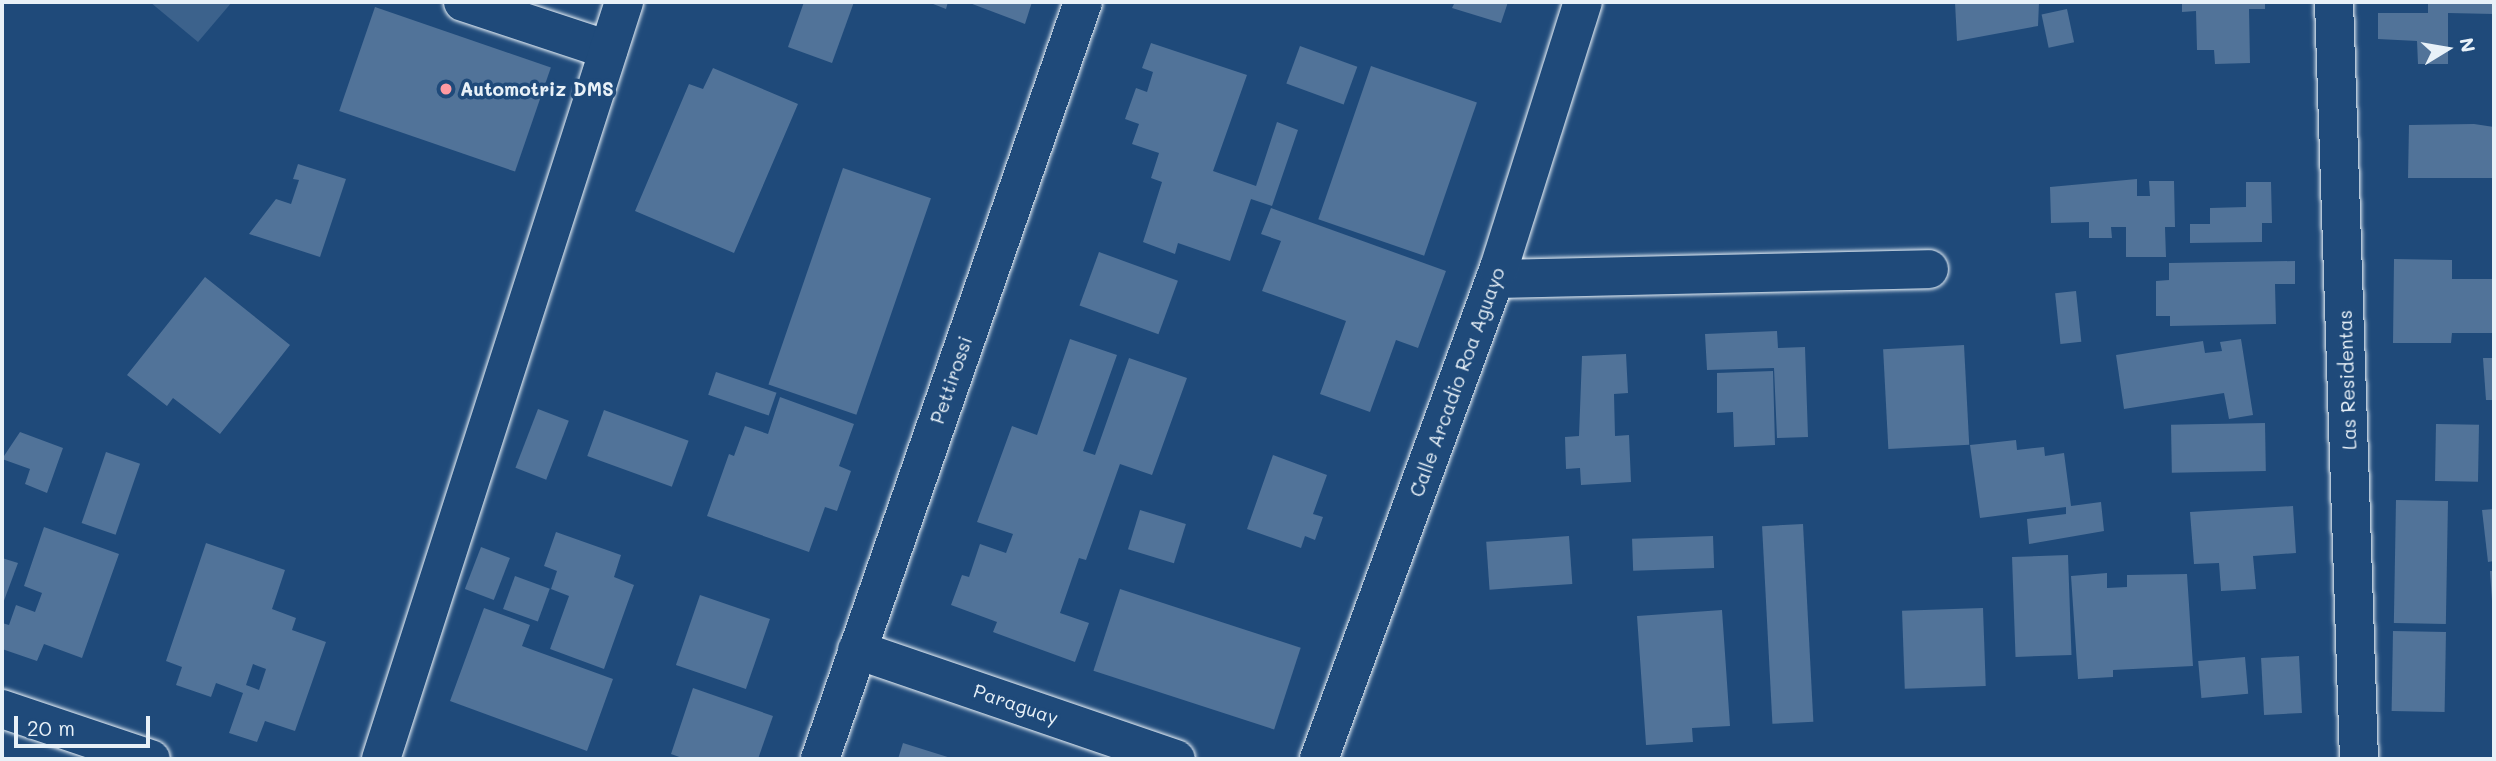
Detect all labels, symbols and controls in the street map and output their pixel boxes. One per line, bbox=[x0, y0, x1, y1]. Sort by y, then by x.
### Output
north arrow bbox=[2412, 14, 2482, 84]
text: N bbox=[2454, 35, 2482, 54]
place label: Automotriz DMS bbox=[460, 78, 614, 100]
marker: Automotriz DMS bbox=[438, 81, 454, 97]
street label: Calle Arcadio Roa Aguayo bbox=[1405, 264, 1509, 500]
street label: Las Residentas bbox=[2333, 310, 2361, 450]
street label: Pettirossi bbox=[925, 333, 977, 427]
street label: Paraguay bbox=[971, 679, 1061, 729]
scale bar bbox=[18, 702, 154, 746]
text: 20 m bbox=[27, 714, 75, 741]

